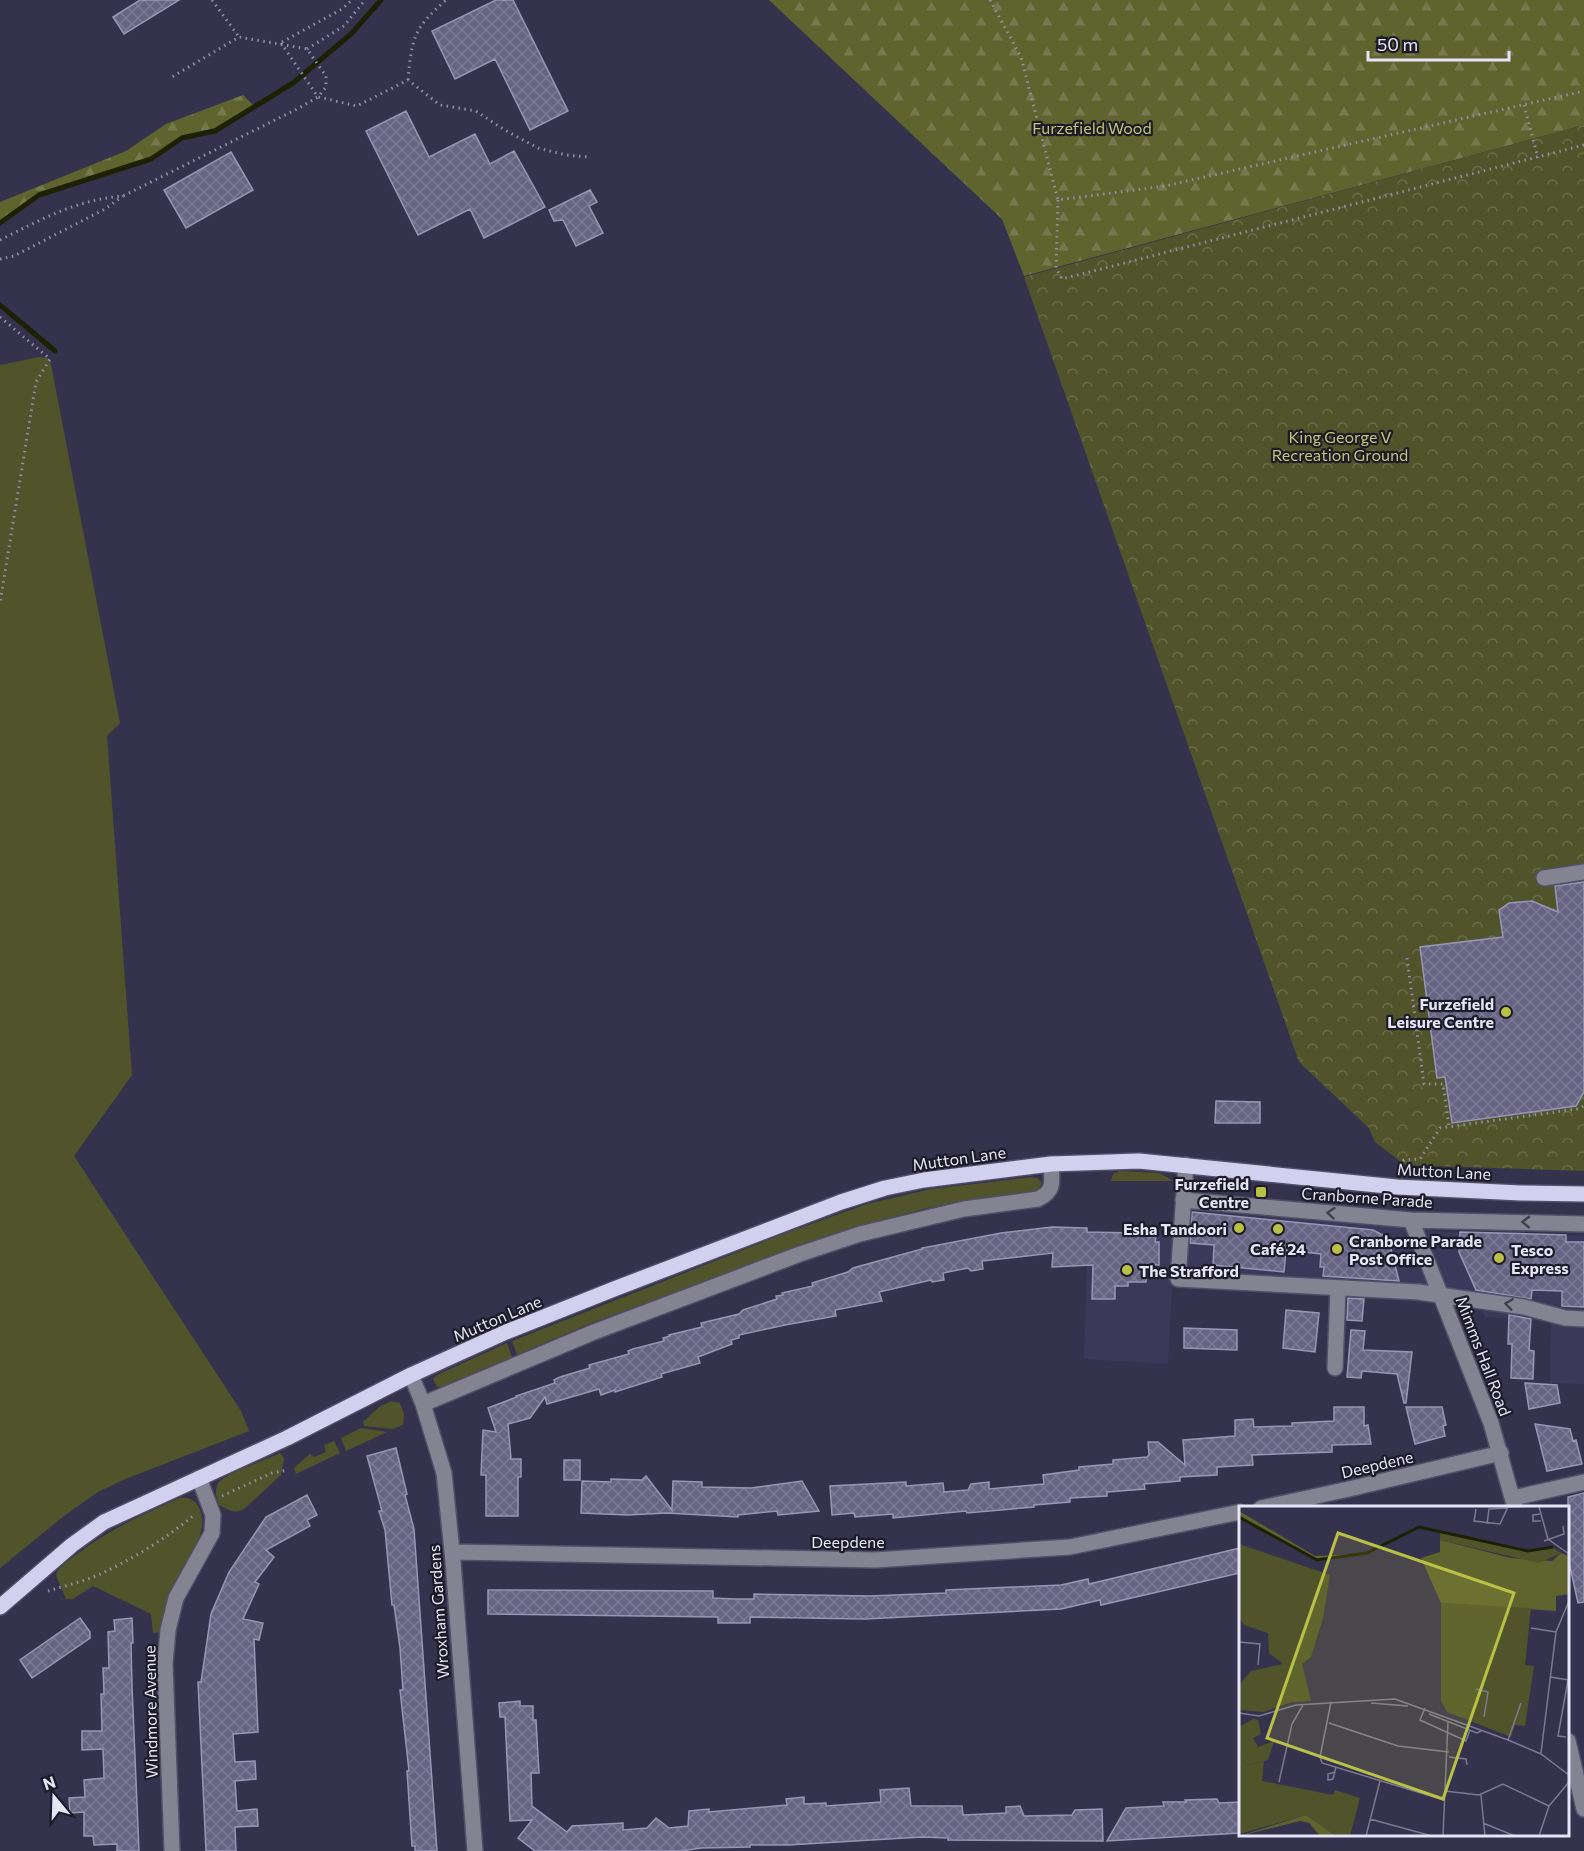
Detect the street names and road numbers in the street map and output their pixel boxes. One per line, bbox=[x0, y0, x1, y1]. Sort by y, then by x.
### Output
street label: Mutton Lane bbox=[911, 1142, 1007, 1174]
street label: Mutton Lane bbox=[1396, 1159, 1492, 1183]
street label: Cranborne Parade bbox=[1301, 1183, 1433, 1211]
street label: Mutton Lane bbox=[450, 1291, 544, 1345]
street label: Mimms Hall Road bbox=[1452, 1293, 1516, 1419]
street label: Deepdene bbox=[1339, 1446, 1415, 1482]
street label: Deepdene bbox=[811, 1532, 885, 1551]
street label: Wroxham Gardens bbox=[424, 1544, 452, 1680]
street label: Windmore Avenue bbox=[139, 1645, 161, 1779]

